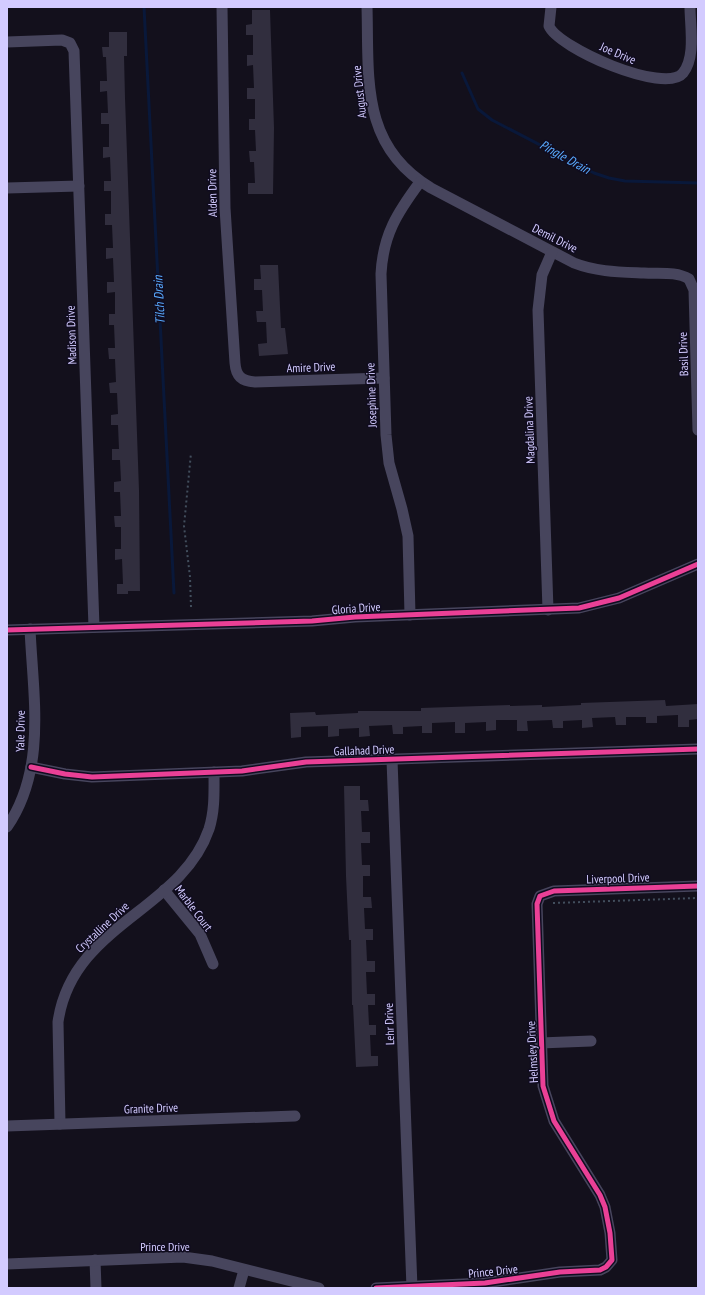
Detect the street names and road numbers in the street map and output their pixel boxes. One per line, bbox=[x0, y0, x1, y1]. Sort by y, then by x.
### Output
street label: Joe Drive bbox=[597, 38, 638, 67]
street label: August Drive bbox=[349, 65, 369, 119]
street label: Alden Drive bbox=[204, 169, 220, 217]
street label: Demil Drive bbox=[530, 220, 580, 256]
street label: Madison Drive bbox=[62, 305, 80, 365]
street label: Basil Drive bbox=[675, 332, 691, 376]
street label: Amire Drive bbox=[286, 359, 336, 375]
street label: Josephine Drive bbox=[362, 362, 380, 429]
street label: Magdalina Drive bbox=[520, 396, 538, 464]
street label: Gloria Drive bbox=[331, 599, 381, 617]
street label: Yale Drive bbox=[12, 710, 28, 752]
street label: Gallahad Drive bbox=[333, 741, 395, 759]
street label: Liverpool Drive bbox=[586, 869, 650, 887]
street label: Marble Court bbox=[172, 882, 217, 934]
street label: Crystalline Drive bbox=[72, 898, 132, 956]
street label: Lehr Drive bbox=[381, 1003, 397, 1045]
street label: Helmsley Drive bbox=[523, 1021, 541, 1083]
street label: Granite Drive bbox=[124, 1100, 178, 1116]
street label: Prince Drive bbox=[140, 1239, 190, 1254]
street label: Prince Drive bbox=[468, 1261, 518, 1281]

